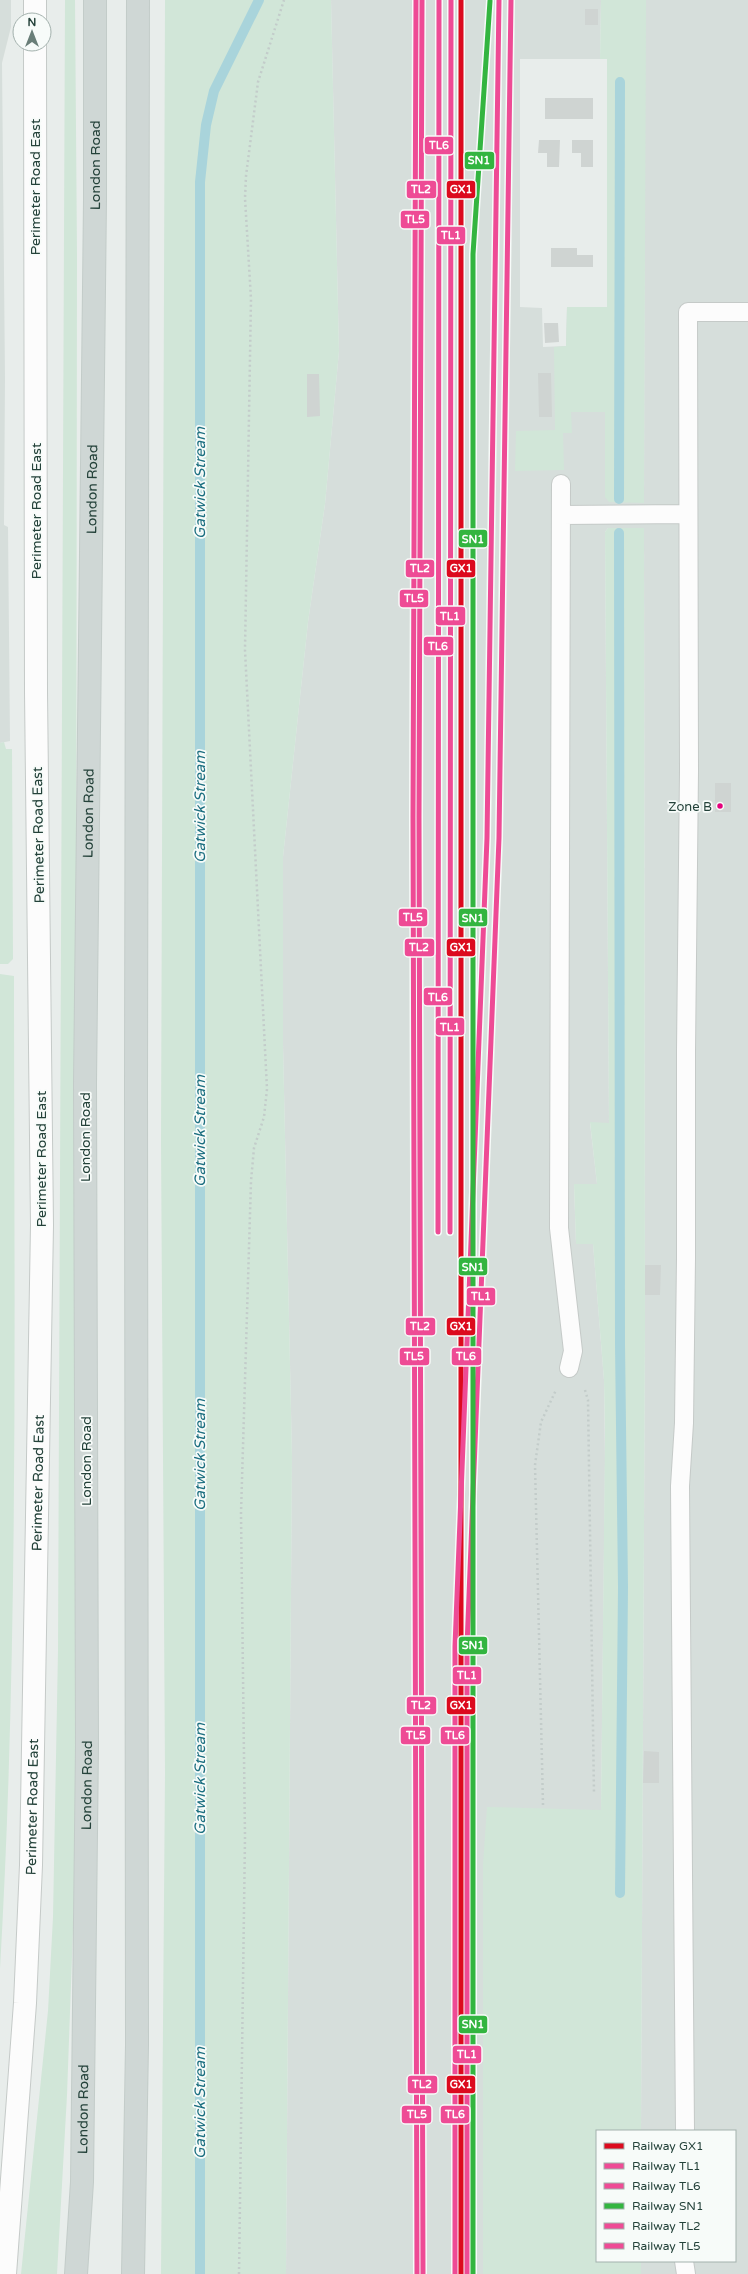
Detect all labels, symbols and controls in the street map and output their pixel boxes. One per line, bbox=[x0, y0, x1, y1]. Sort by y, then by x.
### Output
north arrow bbox=[12, 12, 52, 52]
text: N bbox=[28, 16, 36, 29]
street label: Perimeter Road East bbox=[27, 118, 44, 255]
street label: London Road bbox=[87, 120, 104, 210]
line badge: TL6 bbox=[424, 136, 454, 155]
text: TL6 bbox=[428, 139, 449, 152]
line badge: SN1 bbox=[464, 151, 495, 170]
text: SN1 bbox=[468, 154, 490, 167]
line badge: TL2 bbox=[406, 180, 437, 199]
line badge: GX1 bbox=[446, 180, 476, 199]
text: TL2 bbox=[410, 183, 431, 196]
text: GX1 bbox=[450, 183, 472, 196]
line badge: TL5 bbox=[400, 210, 430, 229]
text: TL5 bbox=[404, 213, 425, 226]
line badge: TL1 bbox=[436, 226, 466, 245]
text: TL1 bbox=[440, 229, 461, 242]
water label: Gatwick Stream bbox=[191, 426, 209, 539]
street label: Perimeter Road East bbox=[28, 442, 45, 579]
street label: London Road bbox=[83, 444, 101, 534]
line badge: SN1 bbox=[458, 529, 488, 548]
text: SN1 bbox=[462, 533, 484, 546]
line badge: TL2 bbox=[405, 559, 435, 578]
line badge: GX1 bbox=[446, 559, 476, 578]
text: TL2 bbox=[409, 562, 430, 575]
text: GX1 bbox=[450, 562, 472, 575]
line badge: TL5 bbox=[399, 589, 429, 608]
text: TL5 bbox=[403, 592, 424, 605]
line badge: TL1 bbox=[435, 606, 466, 626]
text: TL1 bbox=[439, 610, 460, 623]
line badge: TL6 bbox=[423, 636, 454, 656]
text: TL6 bbox=[427, 640, 448, 653]
water label: Gatwick Stream bbox=[191, 750, 209, 863]
street label: Perimeter Road East bbox=[29, 766, 48, 903]
street label: London Road bbox=[80, 768, 98, 858]
place label: Zone B bbox=[668, 799, 712, 815]
marker: Zone B bbox=[715, 801, 725, 811]
line badge: TL5 bbox=[398, 908, 428, 927]
line badge: SN1 bbox=[458, 908, 488, 927]
text: TL5 bbox=[402, 911, 423, 924]
text: SN1 bbox=[462, 912, 484, 925]
line badge: TL2 bbox=[404, 938, 435, 957]
line badge: GX1 bbox=[446, 938, 476, 957]
text: TL2 bbox=[408, 941, 429, 954]
text: GX1 bbox=[450, 941, 472, 954]
line badge: TL6 bbox=[423, 987, 453, 1006]
text: TL6 bbox=[427, 991, 448, 1004]
line badge: TL1 bbox=[435, 1017, 465, 1036]
text: TL1 bbox=[439, 1021, 460, 1034]
water label: Gatwick Stream bbox=[191, 1074, 209, 1187]
street label: Perimeter Road East bbox=[33, 1090, 50, 1227]
street label: London Road bbox=[77, 1092, 94, 1182]
line badge: SN1 bbox=[458, 1257, 488, 1276]
text: SN1 bbox=[462, 1261, 484, 1274]
line badge: TL1 bbox=[466, 1287, 496, 1306]
text: TL1 bbox=[470, 1290, 491, 1303]
line badge: TL2 bbox=[405, 1317, 436, 1336]
line badge: GX1 bbox=[446, 1317, 476, 1336]
text: TL2 bbox=[409, 1320, 430, 1333]
text: GX1 bbox=[450, 1320, 472, 1333]
line badge: TL5 bbox=[399, 1347, 430, 1366]
line badge: TL6 bbox=[451, 1347, 482, 1366]
text: TL5 bbox=[403, 1350, 424, 1363]
text: TL6 bbox=[455, 1350, 476, 1363]
water label: Gatwick Stream bbox=[191, 1398, 209, 1511]
street label: Perimeter Road East bbox=[28, 1414, 48, 1551]
street label: London Road bbox=[78, 1416, 95, 1506]
line badge: SN1 bbox=[458, 1636, 488, 1655]
text: SN1 bbox=[462, 1639, 484, 1652]
line badge: TL1 bbox=[452, 1666, 482, 1685]
text: TL1 bbox=[456, 1669, 477, 1682]
line badge: TL2 bbox=[406, 1696, 437, 1715]
line badge: GX1 bbox=[446, 1696, 476, 1715]
text: TL2 bbox=[410, 1699, 431, 1712]
text: GX1 bbox=[450, 1699, 472, 1712]
water label: Gatwick Stream bbox=[191, 1722, 209, 1835]
line badge: TL5 bbox=[400, 1726, 431, 1745]
line badge: TL6 bbox=[440, 1726, 470, 1745]
text: TL5 bbox=[405, 1729, 426, 1742]
text: TL6 bbox=[444, 1729, 465, 1742]
street label: Perimeter Road East bbox=[23, 1738, 42, 1876]
street label: London Road bbox=[78, 1740, 96, 1830]
line badge: SN1 bbox=[458, 2015, 488, 2034]
text: SN1 bbox=[462, 2018, 484, 2031]
line badge: TL1 bbox=[452, 2045, 482, 2064]
water label: Gatwick Stream bbox=[191, 2046, 209, 2159]
text: TL1 bbox=[456, 2048, 477, 2061]
street label: London Road bbox=[74, 2064, 92, 2154]
line badge: TL2 bbox=[407, 2075, 438, 2094]
line badge: GX1 bbox=[446, 2075, 476, 2094]
text: TL2 bbox=[411, 2078, 432, 2091]
text: GX1 bbox=[450, 2078, 472, 2091]
line badge: TL5 bbox=[401, 2105, 432, 2124]
line badge: TL6 bbox=[440, 2105, 470, 2124]
text: TL5 bbox=[406, 2108, 427, 2121]
text: TL6 bbox=[444, 2108, 465, 2121]
legend bbox=[596, 2130, 736, 2262]
text: Railway GX1 bbox=[632, 2139, 704, 2153]
text: Railway TL1 bbox=[632, 2159, 701, 2173]
text: Railway TL6 bbox=[632, 2179, 701, 2193]
text: Railway SN1 bbox=[632, 2199, 703, 2213]
text: Railway TL2 bbox=[632, 2219, 701, 2233]
text: Railway TL5 bbox=[632, 2239, 701, 2253]

